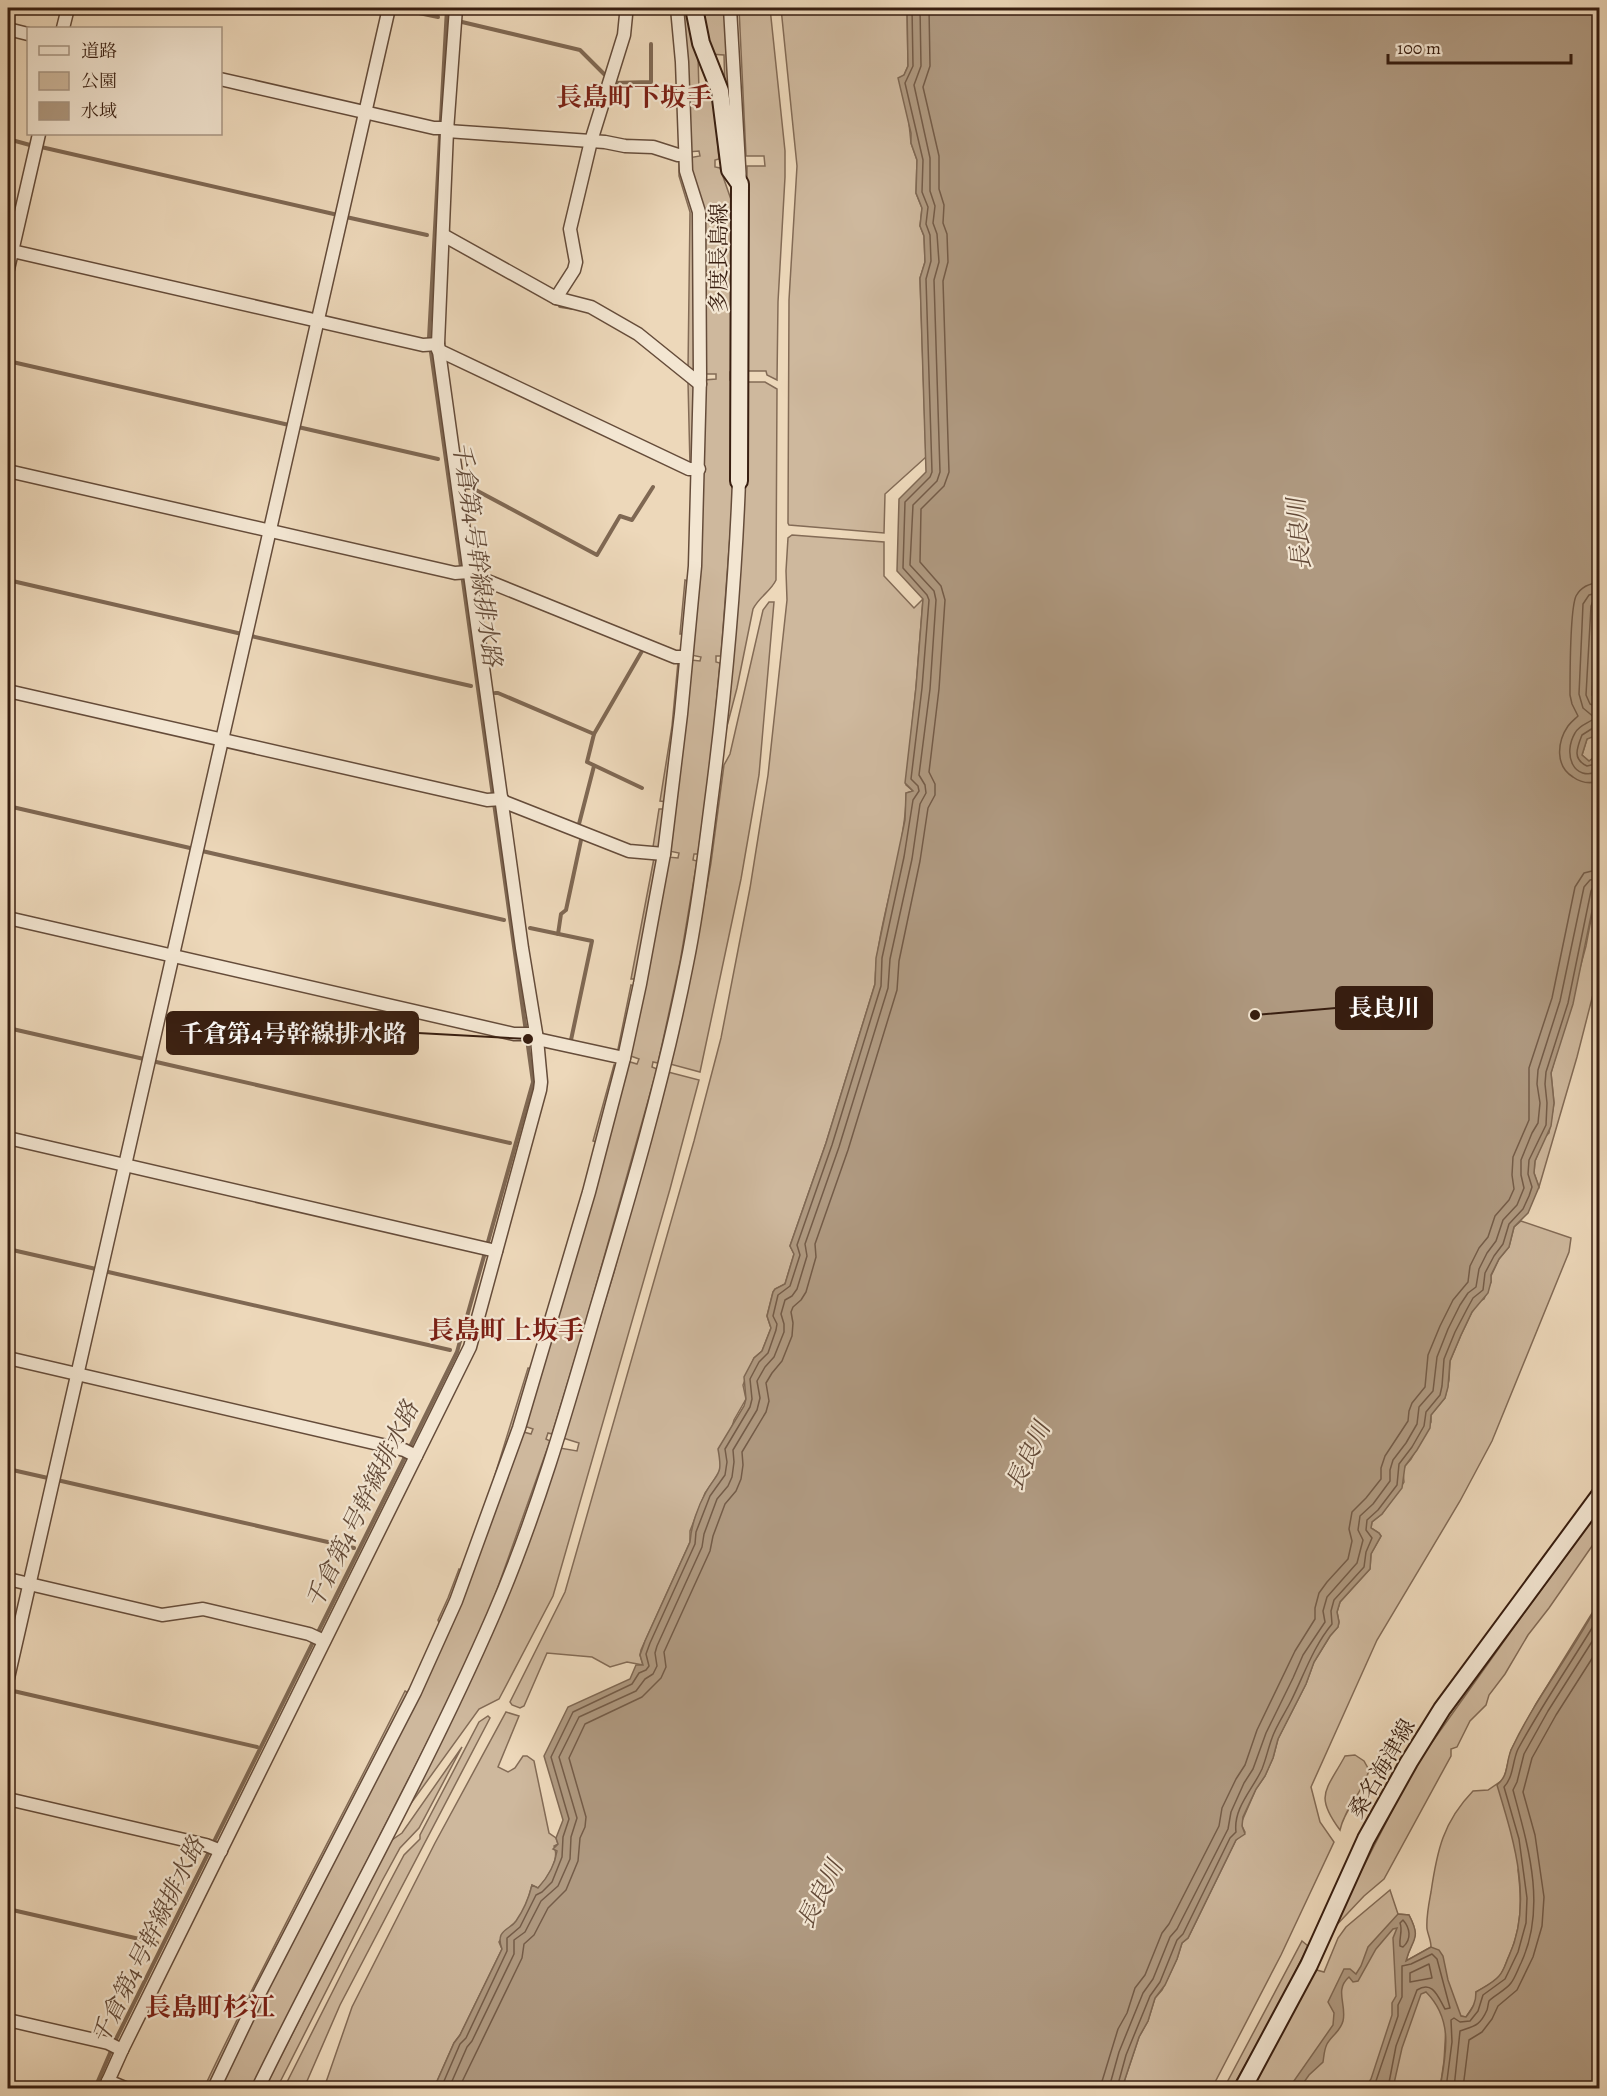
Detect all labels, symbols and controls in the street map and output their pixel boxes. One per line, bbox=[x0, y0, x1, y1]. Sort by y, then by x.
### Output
legend bbox=[27, 27, 222, 135]
scale bar bbox=[1388, 27, 1571, 65]
text: 100 m bbox=[1397, 36, 1441, 60]
text: 道路 bbox=[81, 39, 117, 63]
text: 公園 bbox=[81, 69, 117, 93]
district label: 長島町下坂手 bbox=[556, 80, 712, 115]
text: 水域 bbox=[81, 99, 117, 123]
street label: 多度長島線 bbox=[704, 203, 734, 313]
water label: 千倉第4号幹線排水路 bbox=[445, 440, 509, 670]
water label: 長良川 bbox=[1280, 494, 1318, 571]
callout: 長良川 bbox=[1336, 987, 1432, 1029]
text: 長良川 bbox=[1348, 992, 1420, 1024]
callout: 千倉第4号幹線排水路 bbox=[167, 1012, 418, 1054]
text: 千倉第4号幹線排水路 bbox=[179, 1018, 407, 1050]
district label: 長島町上坂手 bbox=[428, 1313, 584, 1348]
water label: 千倉第4号幹線排水路 bbox=[298, 1394, 427, 1614]
water label: 長良川 bbox=[998, 1414, 1059, 1495]
street label: 桑名海津線 bbox=[1341, 1713, 1422, 1824]
water label: 千倉第4号幹線排水路 bbox=[84, 1830, 213, 2050]
water label: 長良川 bbox=[789, 1852, 852, 1933]
district label: 長島町杉江 bbox=[145, 1990, 275, 2025]

